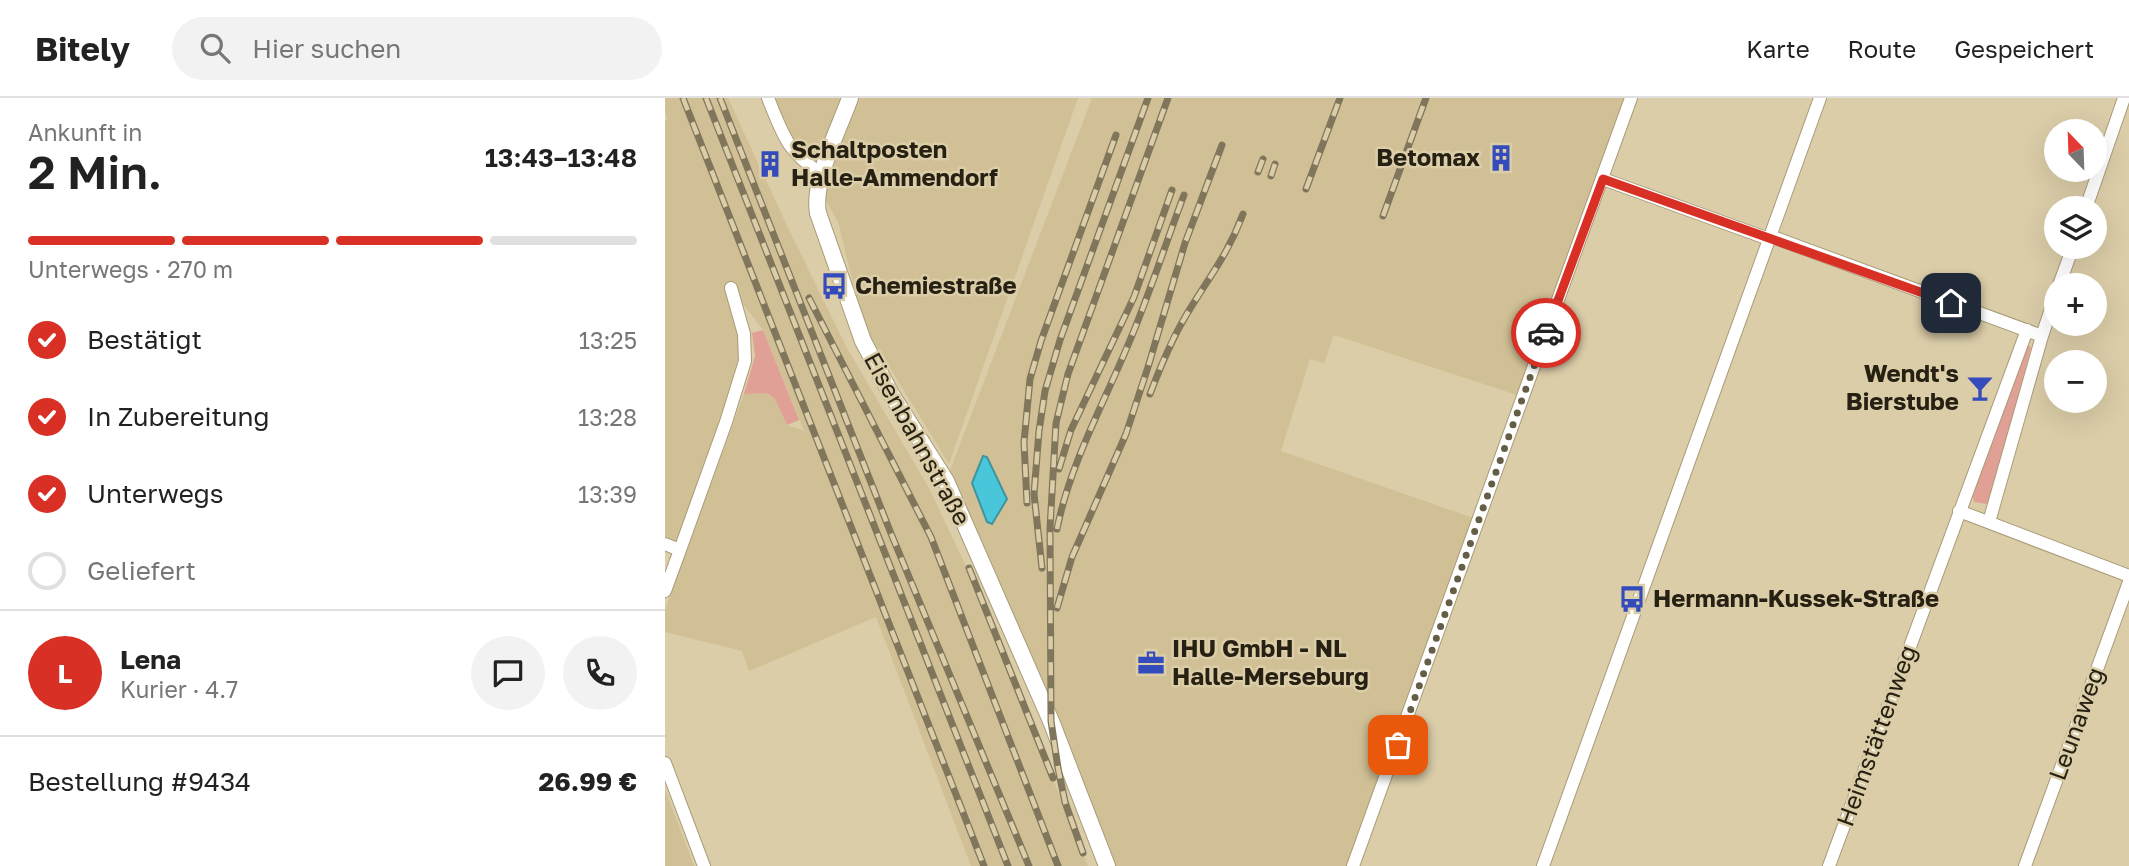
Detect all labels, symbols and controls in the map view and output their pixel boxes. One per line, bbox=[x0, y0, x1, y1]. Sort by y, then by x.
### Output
search box bbox=[172, 17, 662, 80]
text: Bitely bbox=[35, 29, 130, 68]
icon: search bbox=[196, 29, 234, 67]
text: Hier suchen bbox=[252, 33, 401, 64]
text: Karte bbox=[1746, 34, 1810, 63]
text: Route bbox=[1848, 34, 1916, 63]
text: Gespeichert bbox=[1954, 34, 2094, 63]
text: Ankunft in bbox=[28, 118, 143, 146]
north arrow bbox=[2044, 119, 2107, 182]
map controls bbox=[2044, 119, 2107, 413]
place label: Schaltposten Halle-Ammendorf bbox=[791, 134, 998, 191]
text: 13:43–13:48 bbox=[485, 142, 637, 173]
place label: Betomax bbox=[1376, 142, 1480, 171]
building icon: Betomax bbox=[1486, 143, 1516, 173]
text: 2 Min. bbox=[28, 144, 162, 199]
building icon: Schaltposten Halle-Ammendorf bbox=[755, 149, 785, 179]
button: layers bbox=[2044, 196, 2107, 259]
text: Unterwegs · 270 m bbox=[28, 255, 233, 283]
place label: Chemiestraße bbox=[855, 270, 1017, 299]
bus stop icon: Chemiestraße bbox=[819, 271, 849, 301]
pin bbox=[1921, 273, 1981, 333]
button: + bbox=[2044, 273, 2107, 336]
icon: home bbox=[1932, 284, 1970, 322]
courier bbox=[1511, 298, 1581, 368]
icon: car bbox=[1527, 314, 1565, 352]
icon: check bbox=[28, 321, 66, 359]
text: Bestätigt bbox=[87, 324, 202, 355]
text: 13:25 bbox=[579, 326, 637, 354]
street label: Eisenbahnstraße bbox=[859, 347, 978, 530]
button: − bbox=[2044, 350, 2107, 413]
place label: Wendt's Bierstube bbox=[1846, 358, 1959, 415]
bar icon: Wendt's Bierstube bbox=[1965, 373, 1995, 403]
icon: check bbox=[28, 398, 66, 436]
text: In Zubereitung bbox=[87, 401, 270, 432]
text: 13:28 bbox=[578, 403, 637, 431]
icon: check bbox=[28, 475, 66, 513]
text: Unterwegs bbox=[87, 478, 224, 509]
text: 13:39 bbox=[578, 480, 637, 508]
text: Geliefert bbox=[87, 555, 196, 586]
place label: Hermann-Kussek-Straße bbox=[1653, 583, 1939, 612]
bus stop icon: Hermann-Kussek-Straße bbox=[1617, 584, 1647, 614]
place label: IHU GmbH - NL Halle-Merseburg bbox=[1172, 633, 1369, 690]
button: chat bbox=[471, 636, 545, 710]
button: phone bbox=[563, 636, 637, 710]
street label: Heimstättenweg bbox=[1829, 641, 1922, 830]
text: Lena bbox=[120, 644, 181, 675]
office icon: IHU GmbH - NL Halle-Merseburg bbox=[1136, 648, 1166, 678]
text: L bbox=[58, 658, 72, 689]
street label: Leunaweg bbox=[2042, 663, 2109, 784]
text: Kurier · 4.7 bbox=[120, 675, 238, 703]
pin bbox=[1368, 715, 1428, 775]
icon: bag bbox=[1379, 726, 1417, 764]
text: Bestellung #9434 bbox=[28, 766, 251, 797]
text: 26.99 € bbox=[538, 766, 637, 797]

